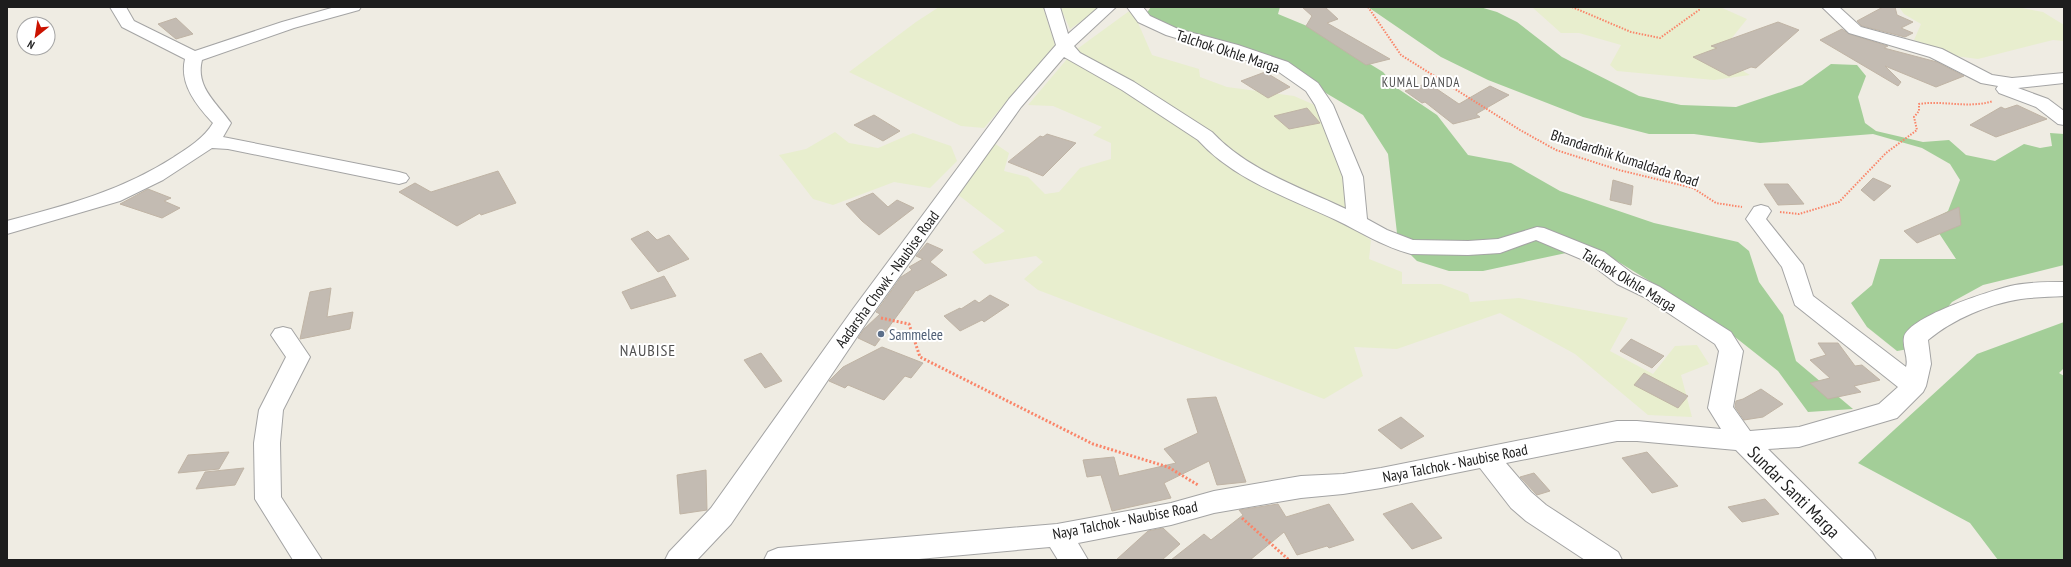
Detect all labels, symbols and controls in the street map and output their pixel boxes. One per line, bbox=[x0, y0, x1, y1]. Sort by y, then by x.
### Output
north arrow bbox=[16, 16, 56, 56]
street label: Talchok Okhle Marga bbox=[1174, 25, 1282, 77]
text: N bbox=[25, 37, 37, 52]
district label: KUMAL DANDA bbox=[1382, 74, 1460, 91]
street label: Bhandardhik Kumaldada Road bbox=[1549, 125, 1701, 191]
street label: Aadarsha Chowk - Naubise Road bbox=[831, 207, 943, 351]
street label: Talchok Okhle Marga bbox=[1578, 244, 1680, 316]
place label: Sammelee bbox=[889, 325, 943, 344]
marker: Sammelee bbox=[876, 329, 886, 339]
district label: NAUBISE bbox=[620, 340, 676, 360]
street label: Naya Talchok - Naubise Road bbox=[1381, 440, 1529, 486]
street label: Sundar Santi Marga bbox=[1743, 441, 1845, 543]
street label: Naya Talchok - Naubise Road bbox=[1051, 497, 1199, 543]

